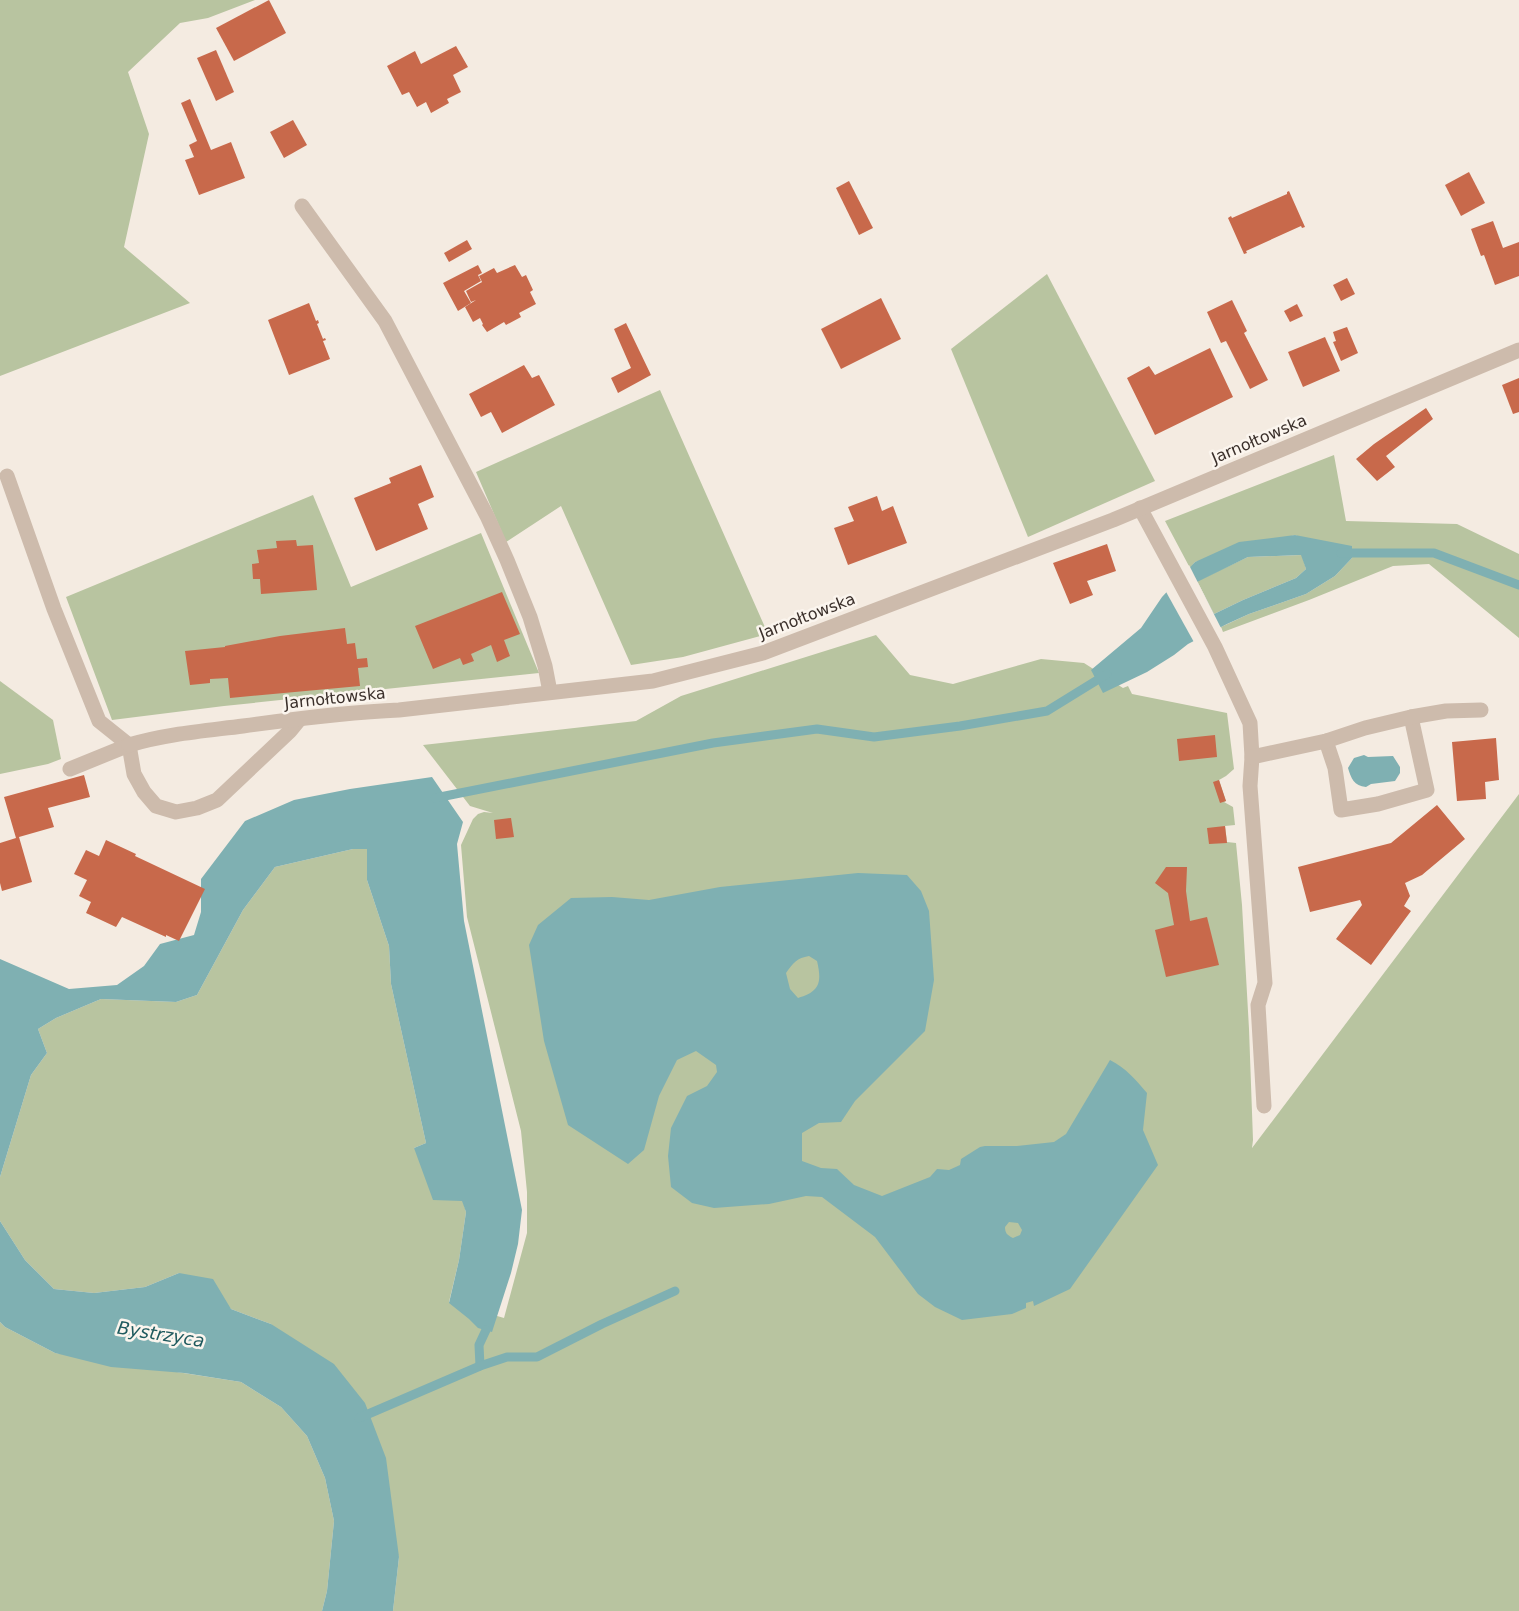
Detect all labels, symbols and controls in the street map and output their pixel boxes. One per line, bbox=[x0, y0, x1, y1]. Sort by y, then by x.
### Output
street label: Jarnołtowska bbox=[1208, 410, 1309, 468]
street label: Jarnołtowska bbox=[755, 589, 858, 643]
street label: Jarnołtowska bbox=[283, 683, 387, 713]
water label: Bystrzyca bbox=[116, 1317, 206, 1351]

